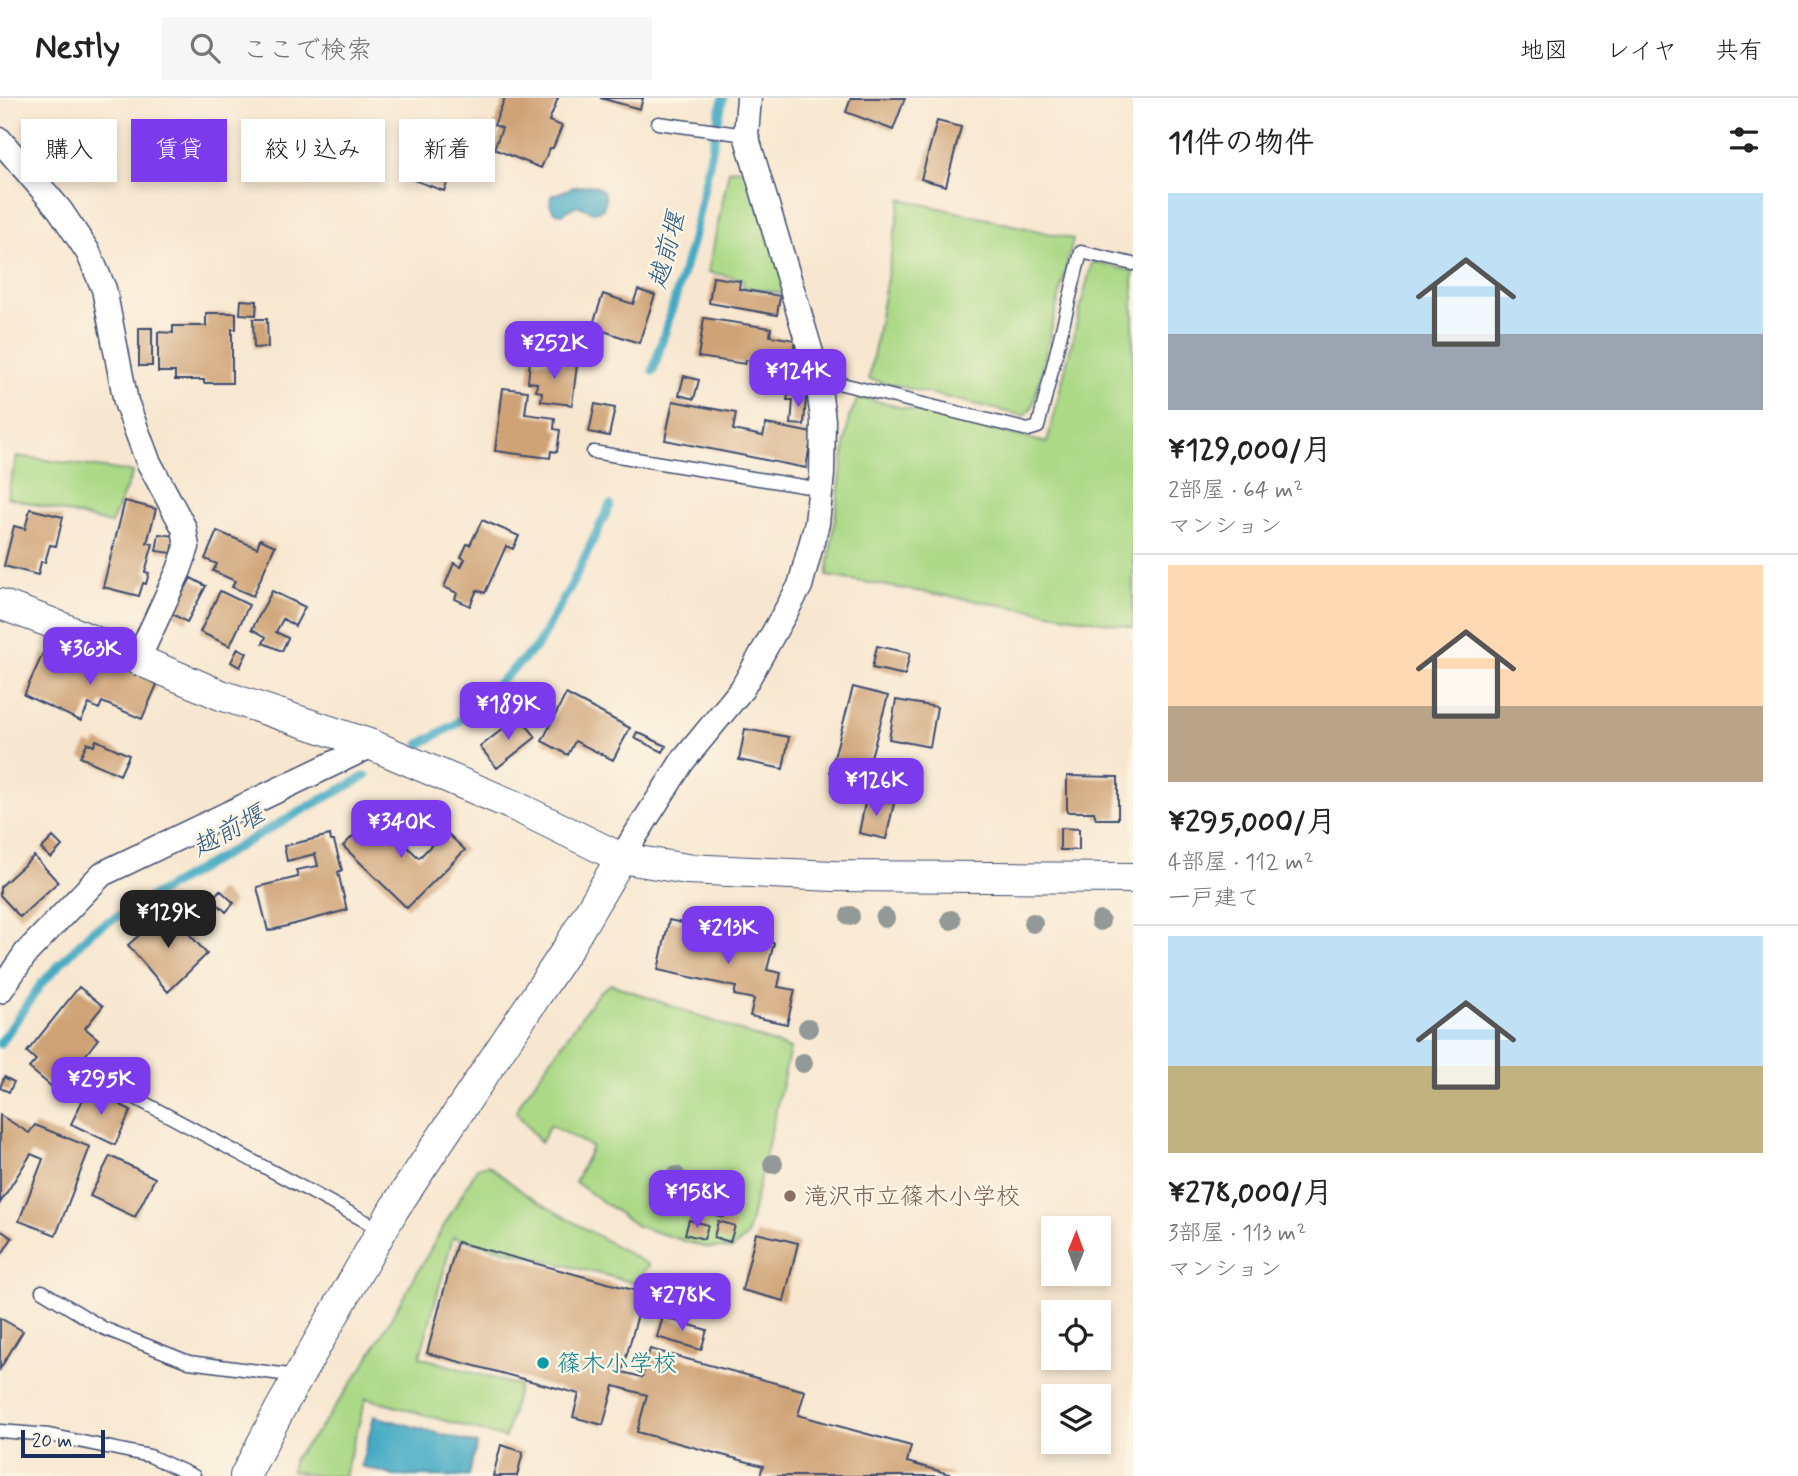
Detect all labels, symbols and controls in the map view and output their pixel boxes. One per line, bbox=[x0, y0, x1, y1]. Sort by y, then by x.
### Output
search box bbox=[162, 17, 652, 80]
text: Nestly bbox=[35, 26, 120, 70]
icon: search bbox=[186, 29, 224, 67]
text: ここで検索 bbox=[242, 34, 372, 68]
text: 地図 bbox=[1520, 36, 1568, 67]
text: レイヤ bbox=[1606, 36, 1677, 67]
text: 共有 bbox=[1715, 36, 1763, 67]
chip: 購入 bbox=[21, 119, 117, 182]
chip: 賃貸 bbox=[131, 119, 227, 182]
chip: 絞り込み bbox=[241, 119, 385, 182]
chip: 新着 bbox=[399, 119, 495, 182]
icon: filters bbox=[1725, 121, 1763, 159]
text: 11件の物件 bbox=[1168, 124, 1314, 163]
water label: 越前堰 bbox=[641, 206, 695, 294]
icon: home bbox=[1403, 239, 1529, 365]
pin: ¥252K bbox=[505, 322, 603, 381]
text: ¥252K bbox=[521, 329, 587, 359]
pin: ¥124K bbox=[749, 350, 847, 409]
text: ¥124K bbox=[765, 357, 831, 387]
text: ¥129,000/月 bbox=[1168, 431, 1332, 470]
text: 2部屋 · 64 m² bbox=[1168, 476, 1303, 506]
text: マンション bbox=[1168, 512, 1282, 542]
icon: home bbox=[1403, 611, 1529, 737]
pin: ¥363K bbox=[41, 628, 139, 687]
text: ¥363K bbox=[59, 635, 121, 665]
pin: ¥189K bbox=[459, 682, 557, 742]
text: ¥189K bbox=[476, 690, 540, 720]
pin: ¥126K bbox=[827, 758, 925, 818]
text: ¥126K bbox=[845, 766, 907, 796]
water label: 越前堰 bbox=[186, 797, 274, 866]
pin: ¥340K bbox=[352, 800, 450, 860]
text: ¥295,000/月 bbox=[1168, 803, 1336, 842]
text: ¥340K bbox=[367, 808, 435, 838]
text: 4部屋 · 112 m² bbox=[1168, 848, 1314, 878]
text: 一戸建て bbox=[1168, 884, 1260, 914]
pin: ¥129K bbox=[119, 890, 217, 950]
text: ¥129K bbox=[136, 898, 200, 928]
pin: ¥213K bbox=[679, 906, 777, 966]
text: ¥213K bbox=[698, 914, 758, 944]
icon: home bbox=[1403, 982, 1529, 1108]
pin: ¥295K bbox=[52, 1058, 150, 1117]
text: ¥295K bbox=[67, 1065, 135, 1095]
pin: ¥158K bbox=[648, 1170, 746, 1230]
text: ¥278,000/月 bbox=[1168, 1174, 1333, 1213]
text: ¥158K bbox=[665, 1178, 729, 1208]
place label: 滝沢市立篠木小学校 bbox=[804, 1182, 1020, 1213]
marker: 滝沢市立篠木小学校 bbox=[782, 1188, 798, 1204]
north arrow bbox=[1041, 1216, 1111, 1286]
map controls bbox=[1041, 1216, 1111, 1454]
text: 3部屋 · 113 m² bbox=[1168, 1219, 1306, 1249]
text: マンション bbox=[1168, 1255, 1282, 1285]
pin: ¥278K bbox=[633, 1274, 731, 1333]
text: ¥278K bbox=[650, 1281, 714, 1311]
button: locate bbox=[1041, 1300, 1111, 1370]
place label: 篠木小学校 bbox=[557, 1349, 677, 1380]
marker: 篠木小学校 bbox=[535, 1355, 551, 1371]
button: layers bbox=[1041, 1384, 1111, 1454]
scale bar bbox=[21, 1427, 105, 1459]
text: 20 m bbox=[32, 1429, 72, 1454]

